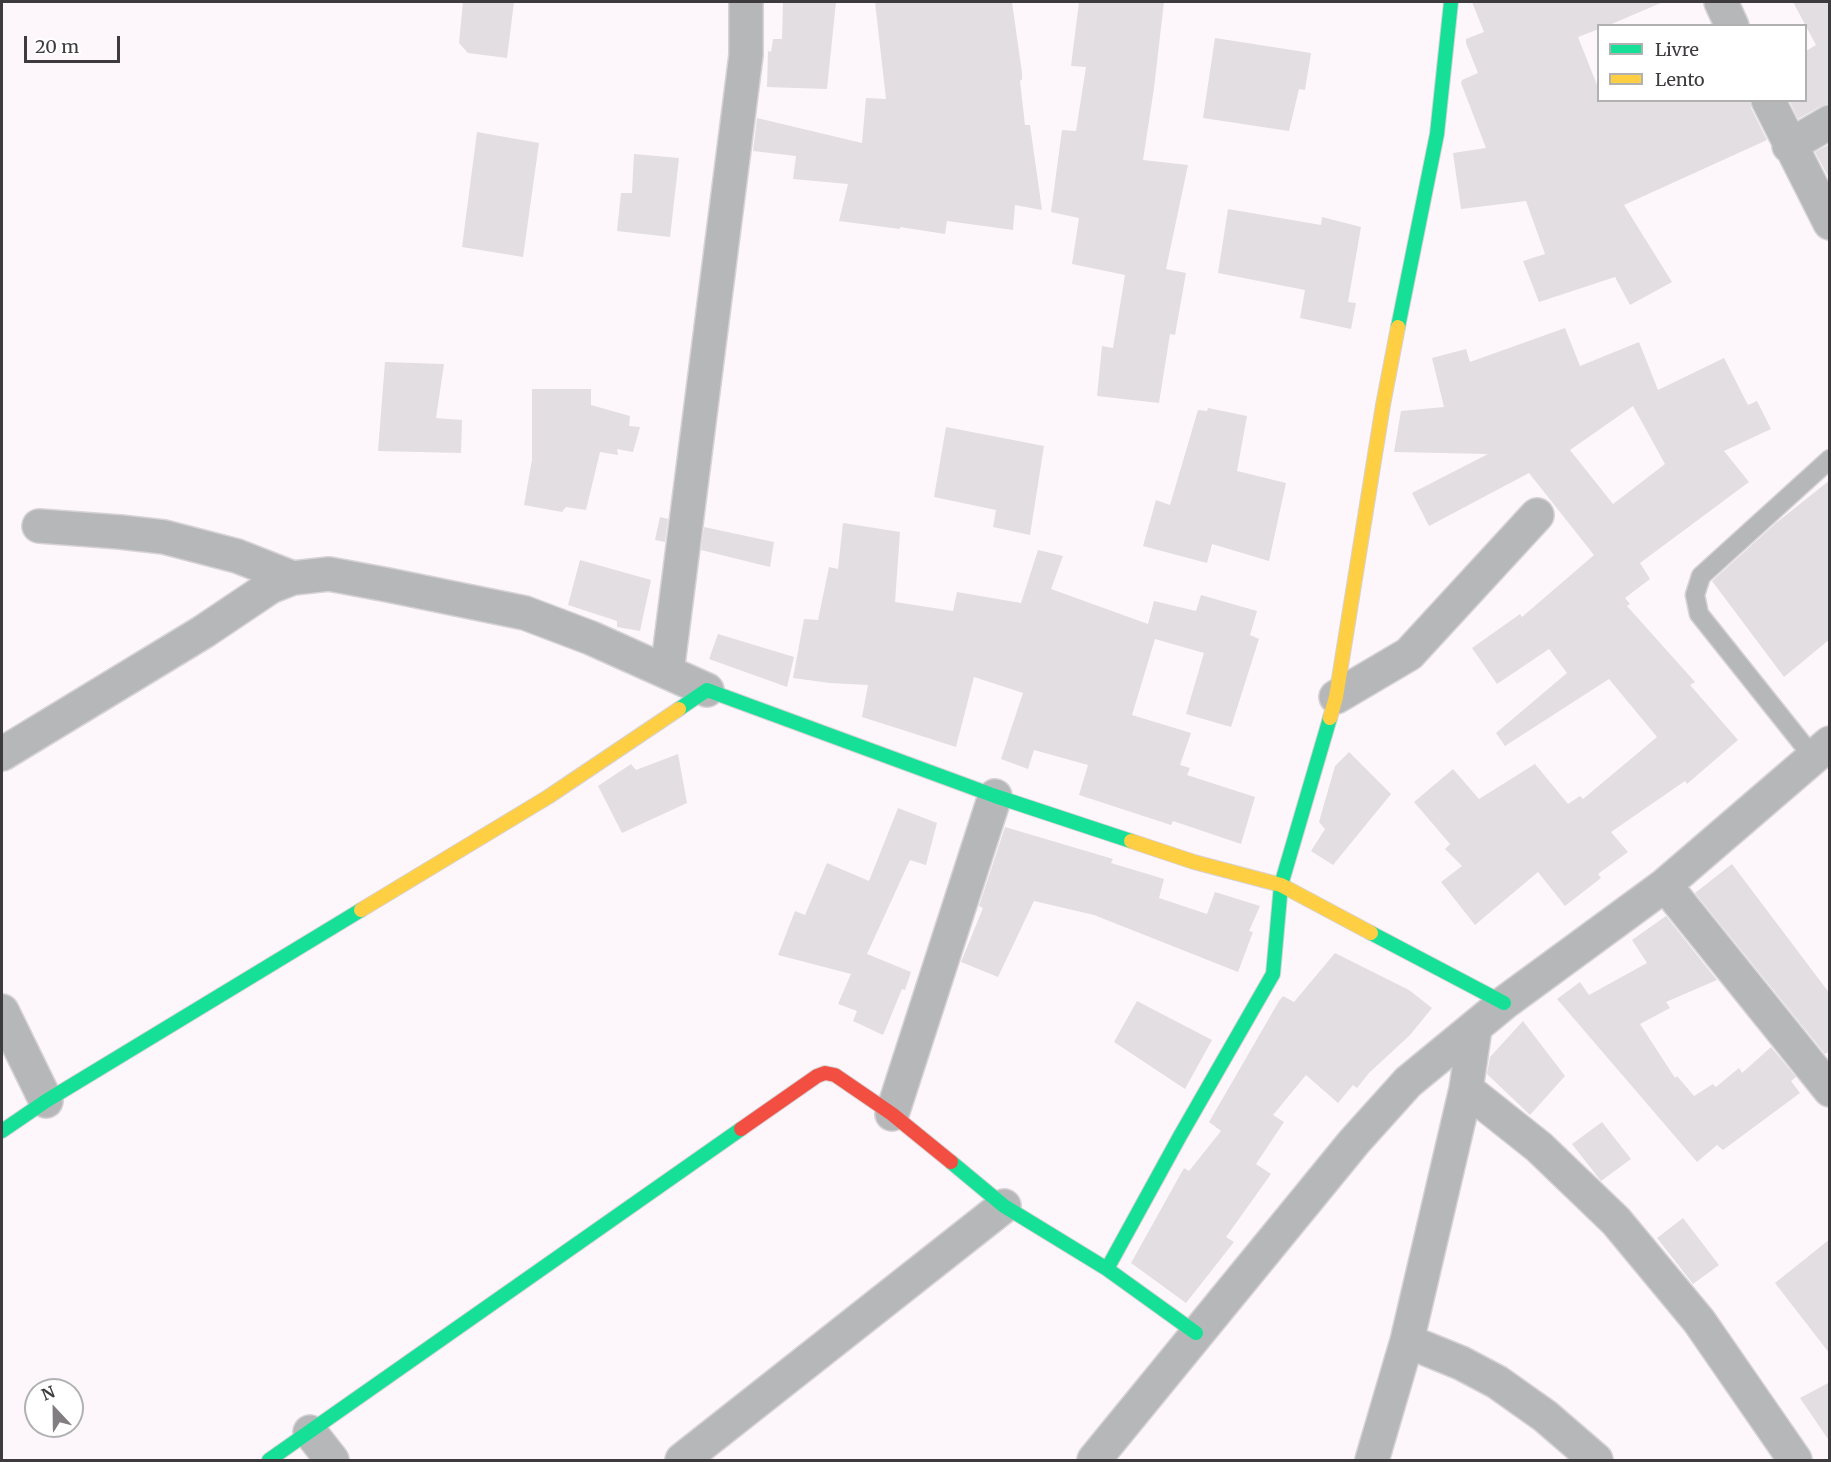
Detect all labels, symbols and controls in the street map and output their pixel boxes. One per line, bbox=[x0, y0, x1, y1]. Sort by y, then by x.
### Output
scale bar bbox=[27, 24, 123, 62]
legend bbox=[1597, 24, 1807, 102]
text: 20 m bbox=[35, 35, 79, 58]
text: Livre bbox=[1655, 38, 1699, 61]
text: Lento bbox=[1655, 68, 1705, 91]
north arrow bbox=[24, 1378, 84, 1438]
text: N bbox=[38, 1382, 58, 1405]

